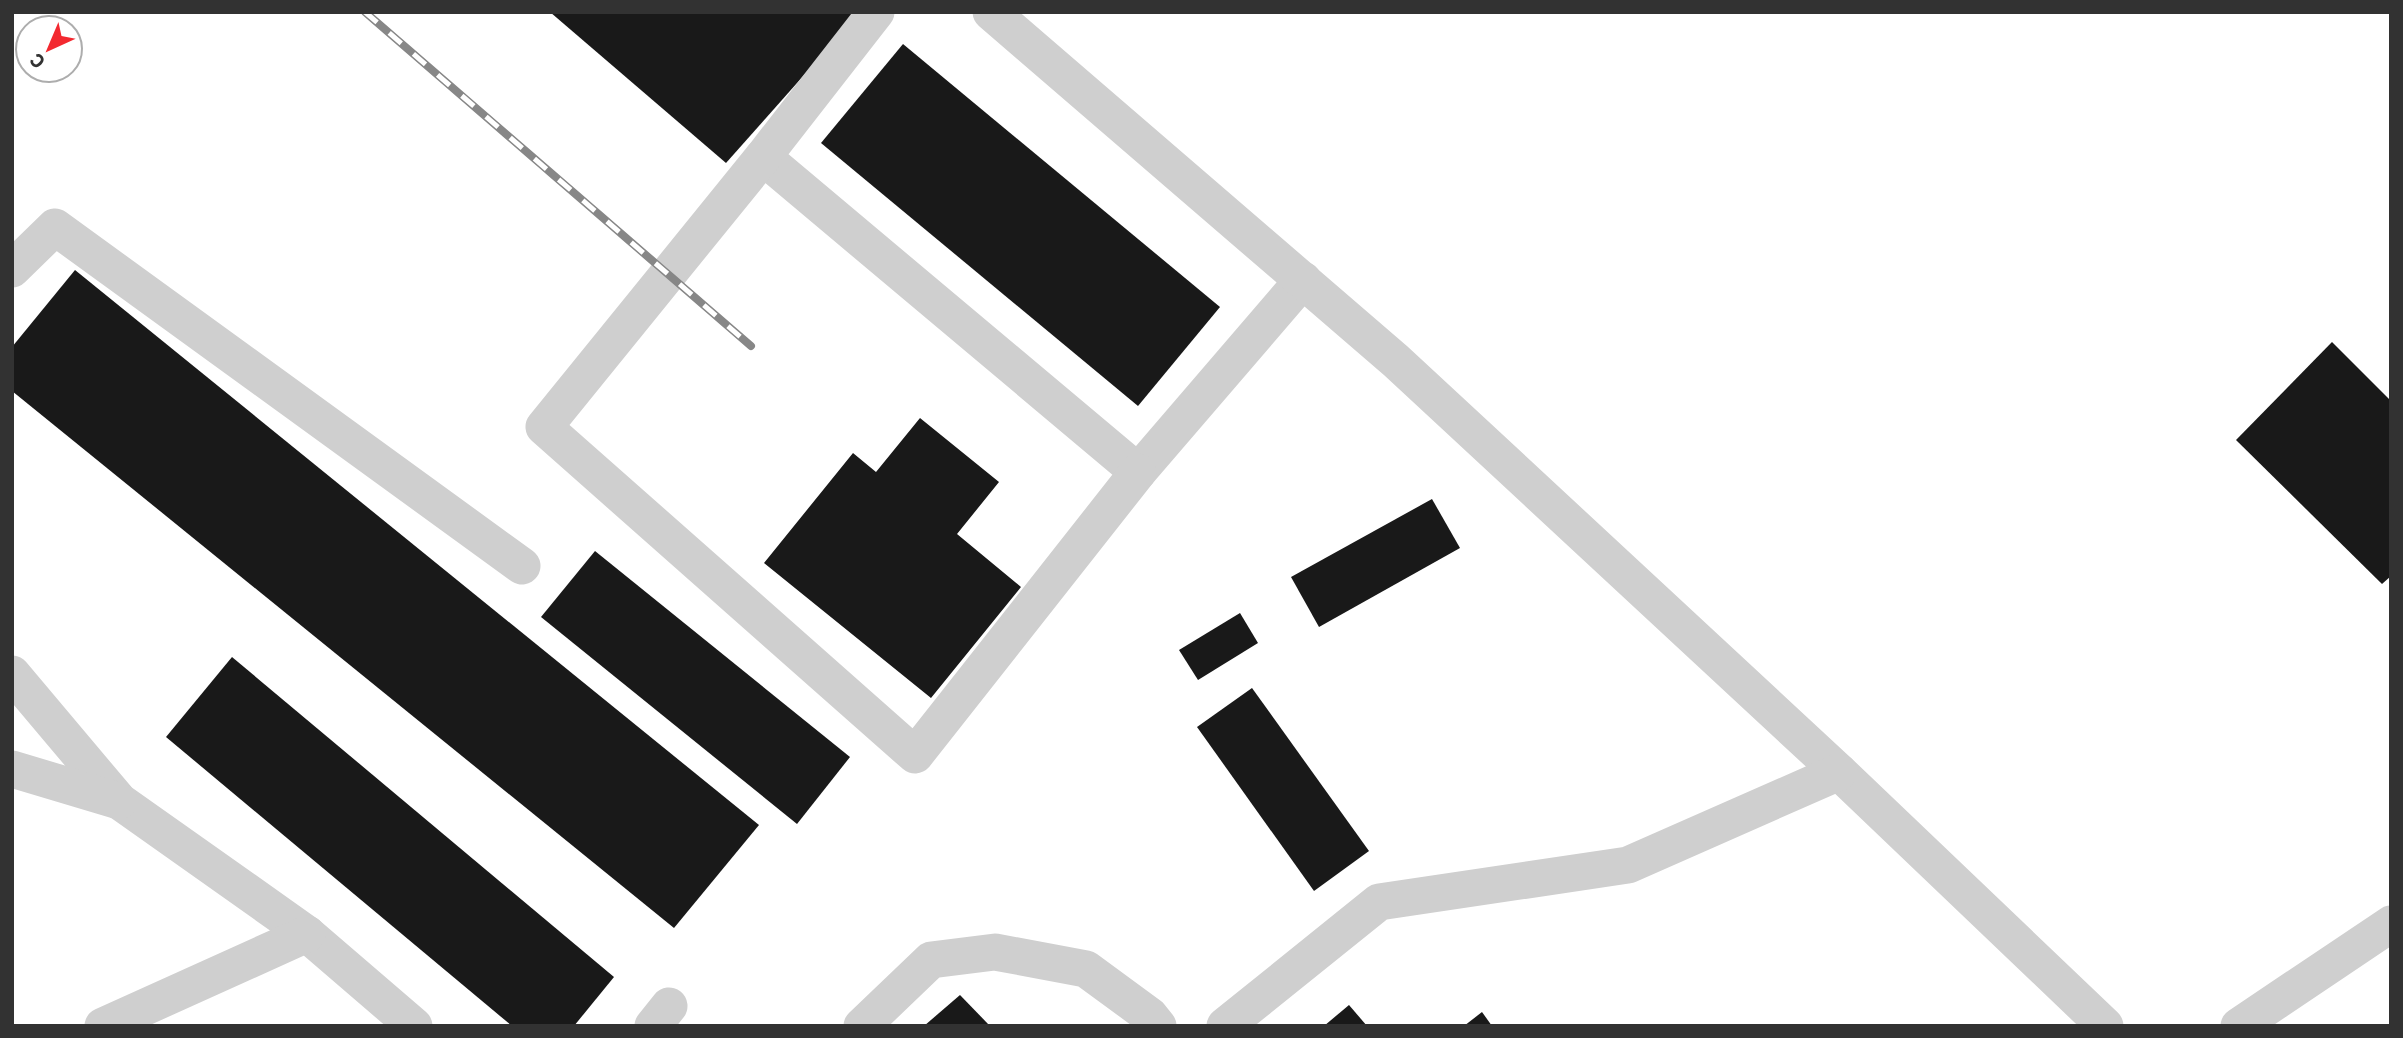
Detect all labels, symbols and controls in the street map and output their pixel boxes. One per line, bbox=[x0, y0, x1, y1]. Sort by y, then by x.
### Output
north arrow bbox=[14, 14, 84, 84]
text: С bbox=[24, 48, 50, 74]

